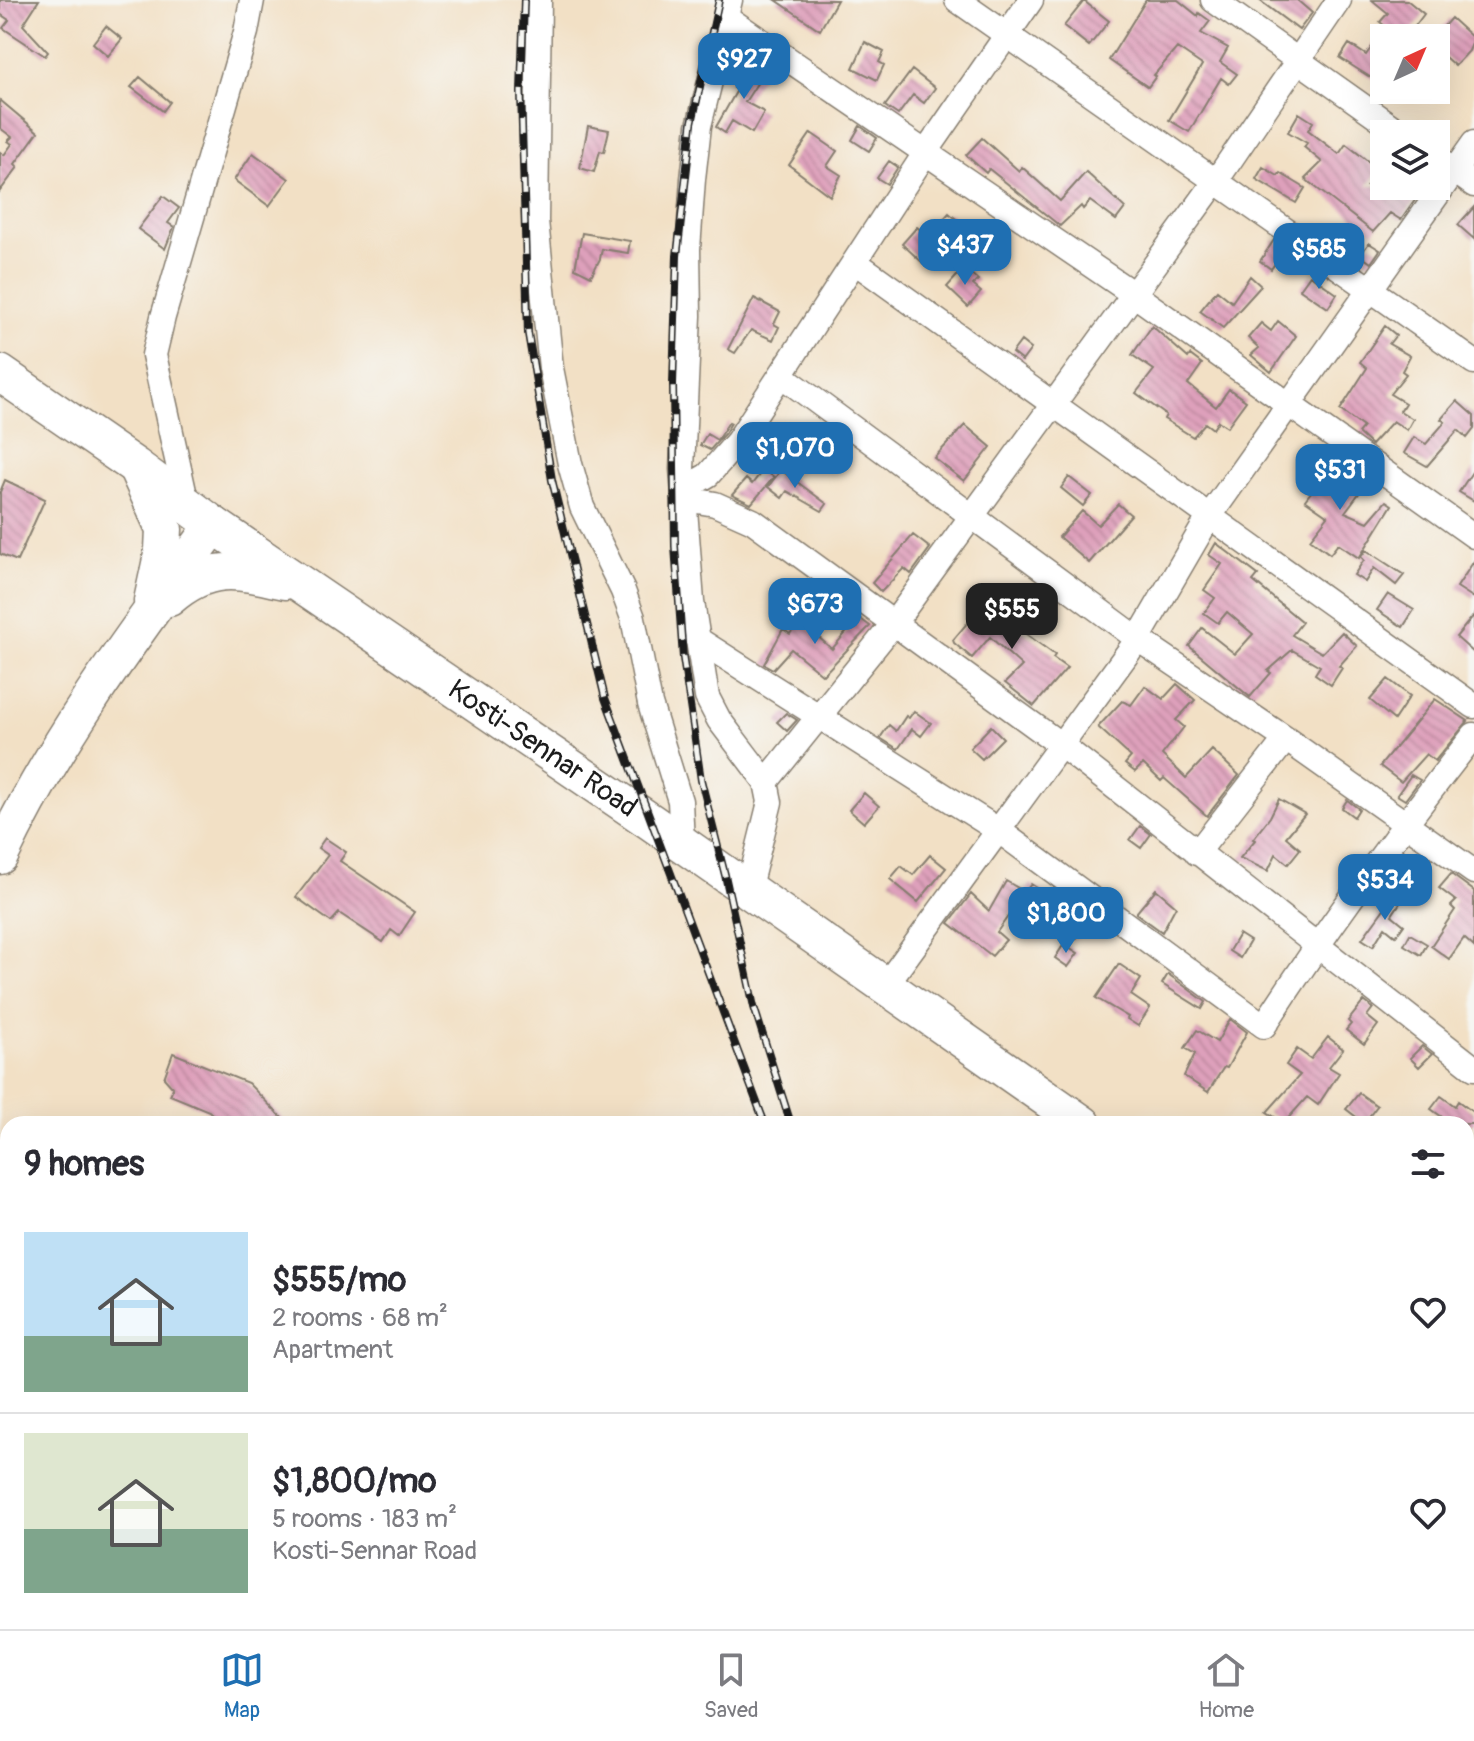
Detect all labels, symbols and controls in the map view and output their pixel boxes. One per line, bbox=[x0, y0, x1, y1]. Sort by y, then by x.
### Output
north arrow bbox=[1370, 24, 1450, 104]
map controls bbox=[1370, 24, 1450, 200]
pin: $927 bbox=[697, 33, 791, 101]
text: $927 bbox=[716, 43, 772, 75]
button: layers bbox=[1370, 120, 1450, 200]
pin: $437 bbox=[918, 219, 1012, 287]
pin: $585 bbox=[1272, 223, 1366, 291]
text: $437 bbox=[936, 229, 994, 261]
text: $585 bbox=[1291, 233, 1347, 265]
pin: $1,070 bbox=[730, 422, 860, 490]
text: $1,070 bbox=[755, 432, 835, 464]
pin: $531 bbox=[1293, 444, 1387, 512]
text: $531 bbox=[1314, 454, 1366, 486]
pin: $673 bbox=[768, 578, 862, 646]
pin: $555 bbox=[965, 583, 1059, 651]
text: $673 bbox=[786, 588, 844, 620]
text: $555 bbox=[984, 593, 1040, 625]
street label: Kosti-Sennar Road bbox=[441, 672, 644, 825]
pin: $534 bbox=[1338, 854, 1432, 922]
text: $534 bbox=[1356, 864, 1414, 896]
pin: $1,800 bbox=[1001, 887, 1131, 955]
text: $1,800 bbox=[1026, 897, 1106, 929]
icon: filters bbox=[1406, 1142, 1450, 1186]
text: 9 homes bbox=[24, 1143, 144, 1186]
text: $555/mo bbox=[272, 1259, 406, 1302]
icon: home bbox=[88, 1264, 184, 1360]
icon: heart bbox=[1406, 1290, 1450, 1334]
text: 2 rooms · 68 m² bbox=[272, 1302, 448, 1334]
text: Apartment bbox=[272, 1334, 393, 1366]
text: $1,800/mo bbox=[272, 1460, 437, 1503]
icon: home bbox=[88, 1465, 184, 1561]
icon: heart bbox=[1406, 1491, 1450, 1535]
text: 5 rooms · 183 m² bbox=[272, 1503, 457, 1535]
text: Kosti-Sennar Road bbox=[272, 1535, 477, 1567]
tab: Map bbox=[220, 1648, 264, 1724]
tab: Saved bbox=[704, 1648, 759, 1724]
tab: Home bbox=[1199, 1648, 1254, 1724]

